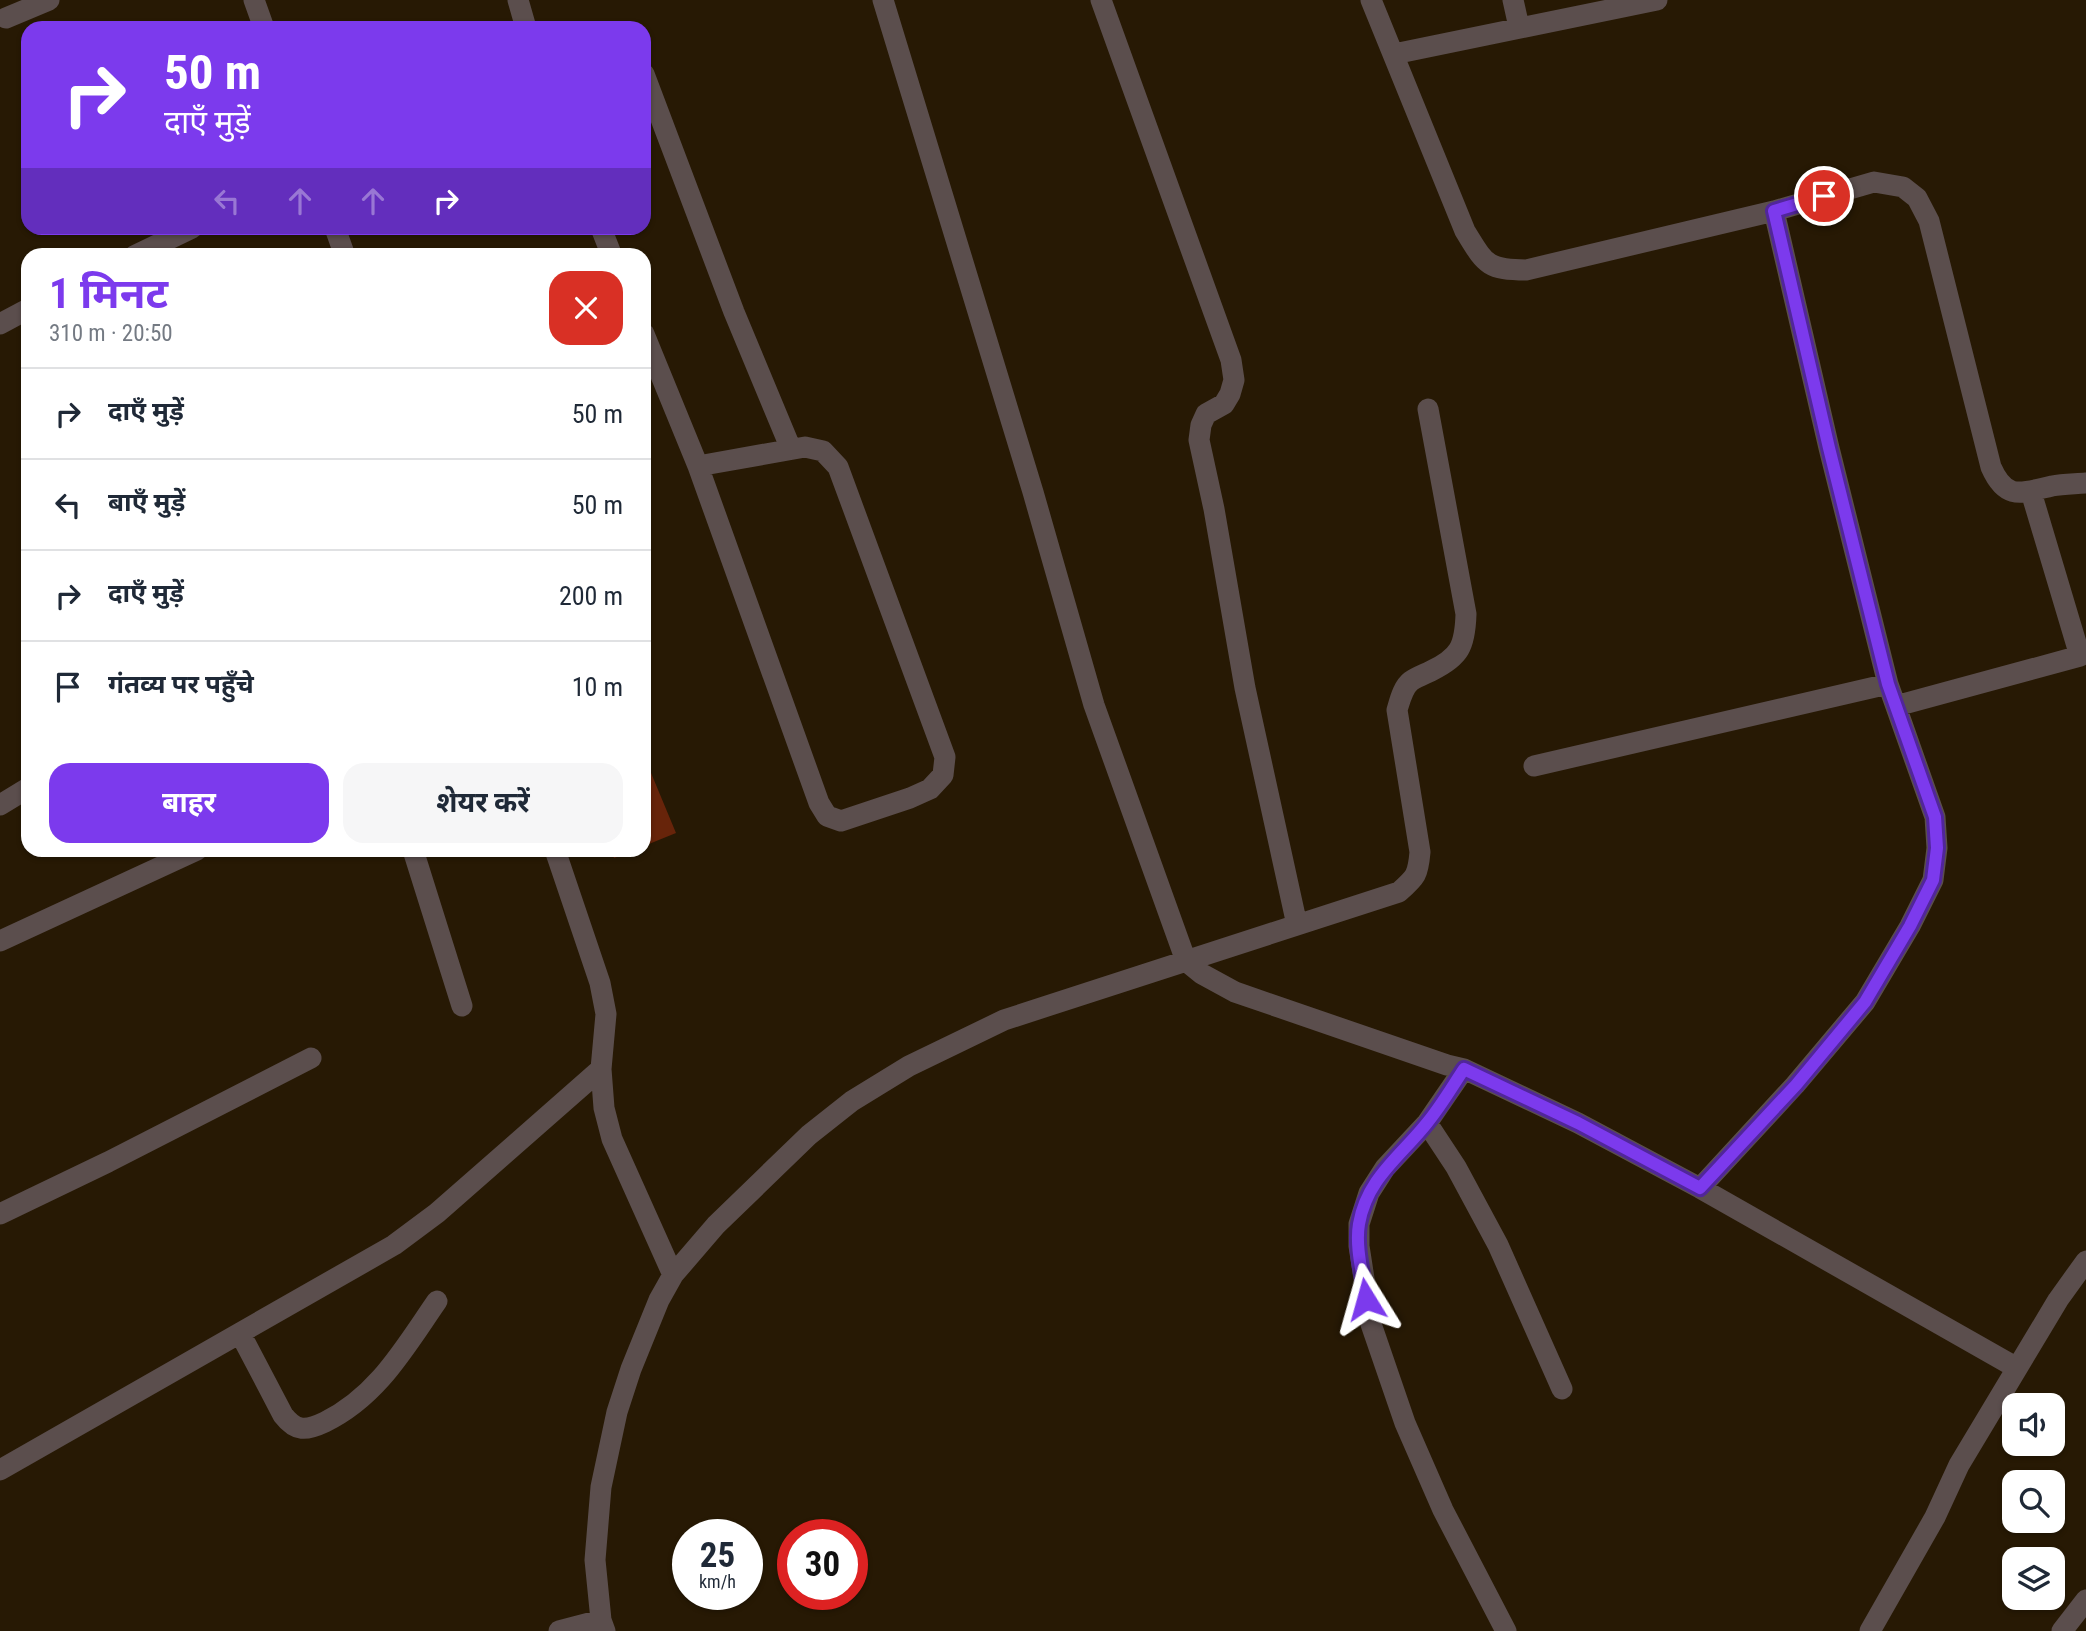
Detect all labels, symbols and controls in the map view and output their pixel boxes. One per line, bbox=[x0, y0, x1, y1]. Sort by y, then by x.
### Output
text: 50 m bbox=[164, 44, 261, 101]
icon: right bbox=[49, 49, 140, 140]
text: दाएँ मुड़ें bbox=[164, 103, 251, 141]
pin bbox=[1794, 166, 1854, 226]
icon: arrive bbox=[1805, 177, 1843, 215]
icon: left bbox=[208, 182, 246, 220]
icon: ahead bbox=[281, 182, 319, 220]
icon: ahead bbox=[354, 182, 392, 220]
icon: right bbox=[427, 182, 465, 220]
text: 1 मिनट bbox=[49, 269, 168, 318]
button: close bbox=[549, 271, 623, 345]
text: 310 m · 20:50 bbox=[49, 320, 173, 347]
icon: right bbox=[49, 395, 87, 433]
text: दाएँ मुड़ें bbox=[108, 396, 184, 426]
text: 50 m bbox=[572, 399, 623, 429]
icon: left bbox=[49, 486, 87, 524]
text: बाएँ मुड़ें bbox=[108, 487, 185, 517]
text: 50 m bbox=[572, 490, 623, 520]
icon: right bbox=[49, 577, 87, 615]
text: दाएँ मुड़ें bbox=[108, 578, 184, 608]
text: 200 m bbox=[559, 581, 623, 611]
icon: arrive bbox=[49, 668, 87, 706]
text: गंतव्य पर पहुँचे bbox=[108, 669, 254, 699]
text: 10 m bbox=[572, 672, 623, 702]
button: बाहर bbox=[49, 763, 329, 843]
button: शेयर करें bbox=[343, 763, 623, 843]
position arrow bbox=[1329, 1262, 1403, 1336]
map controls bbox=[2002, 1393, 2065, 1610]
button: sound bbox=[2002, 1393, 2065, 1456]
button: search bbox=[2002, 1470, 2065, 1533]
speed limit sign: 30 bbox=[777, 1519, 868, 1610]
text: 25 bbox=[700, 1535, 735, 1576]
button: layers bbox=[2002, 1547, 2065, 1610]
text: km/h bbox=[699, 1571, 736, 1592]

